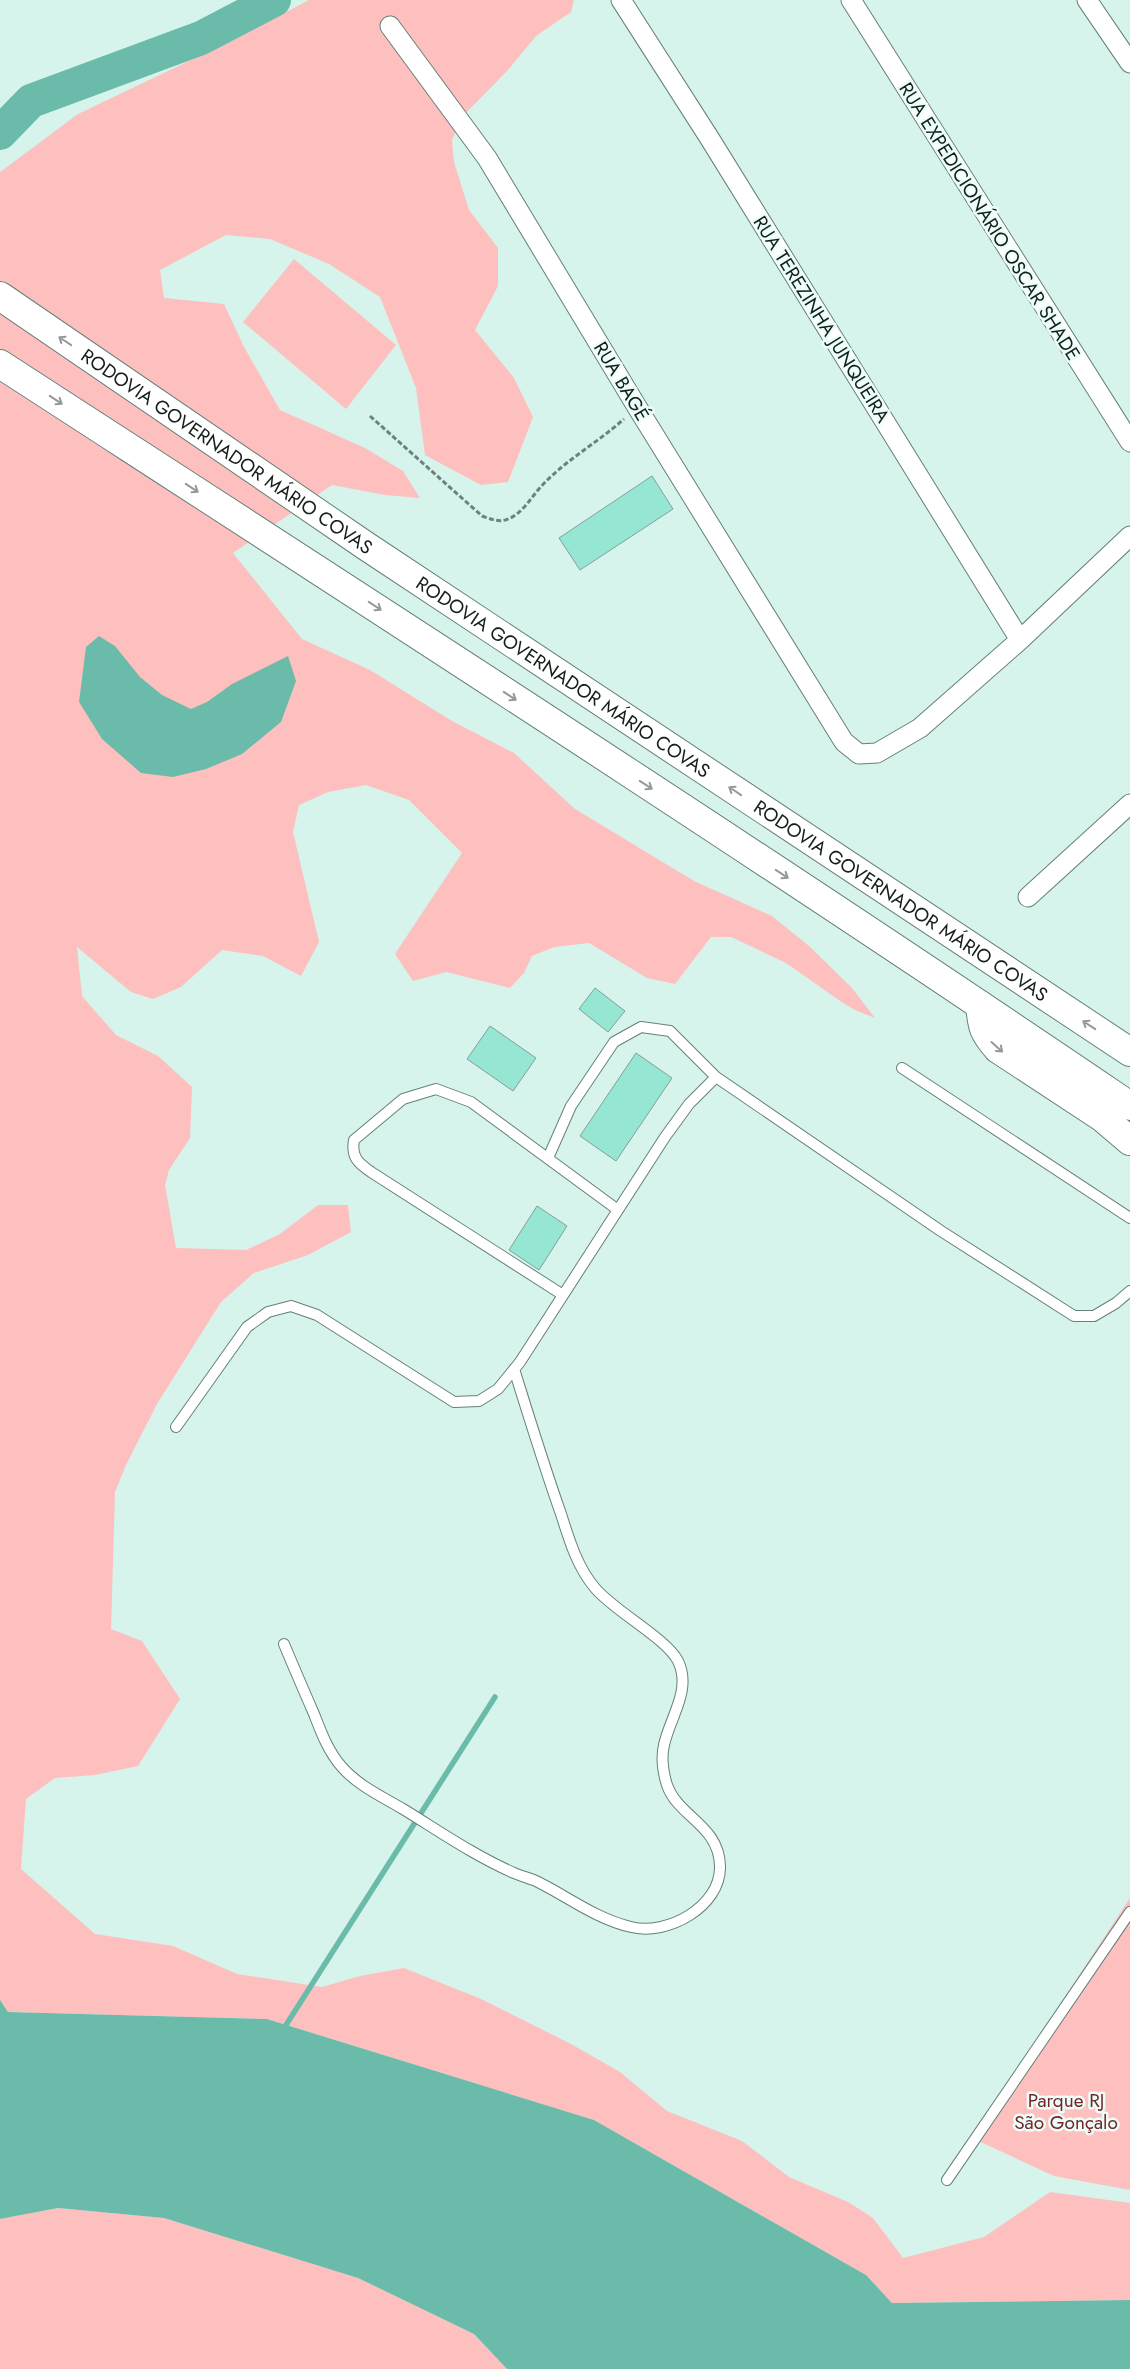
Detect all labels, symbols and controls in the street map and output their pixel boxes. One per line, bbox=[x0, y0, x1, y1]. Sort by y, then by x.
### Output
street label: RUA EXPEDICIONÁRIO OSCAR SHADE bbox=[893, 77, 1087, 365]
street label: RUA TEREZINHA JUNQUEIRA bbox=[747, 211, 897, 428]
one-way arrow bbox=[59, 336, 73, 346]
street label: RUA BAGÉ bbox=[587, 336, 656, 426]
street label: RODOVIA GOVERNADOR MÁRIO COVAS bbox=[76, 342, 378, 561]
one-way arrow bbox=[48, 395, 62, 405]
one-way arrow bbox=[185, 483, 199, 493]
street label: RODOVIA GOVERNADOR MÁRIO COVAS bbox=[411, 570, 716, 784]
one-way arrow bbox=[367, 602, 381, 612]
one-way arrow bbox=[503, 691, 517, 701]
one-way arrow bbox=[639, 780, 653, 790]
one-way arrow bbox=[728, 786, 742, 796]
street label: RODOVIA GOVERNADOR MÁRIO COVAS bbox=[748, 793, 1053, 1008]
one-way arrow bbox=[775, 869, 789, 879]
one-way arrow bbox=[1083, 1020, 1097, 1030]
one-way arrow bbox=[991, 1042, 1004, 1053]
park label: Parque RJ São Gonçalo bbox=[1014, 2087, 1118, 2136]

